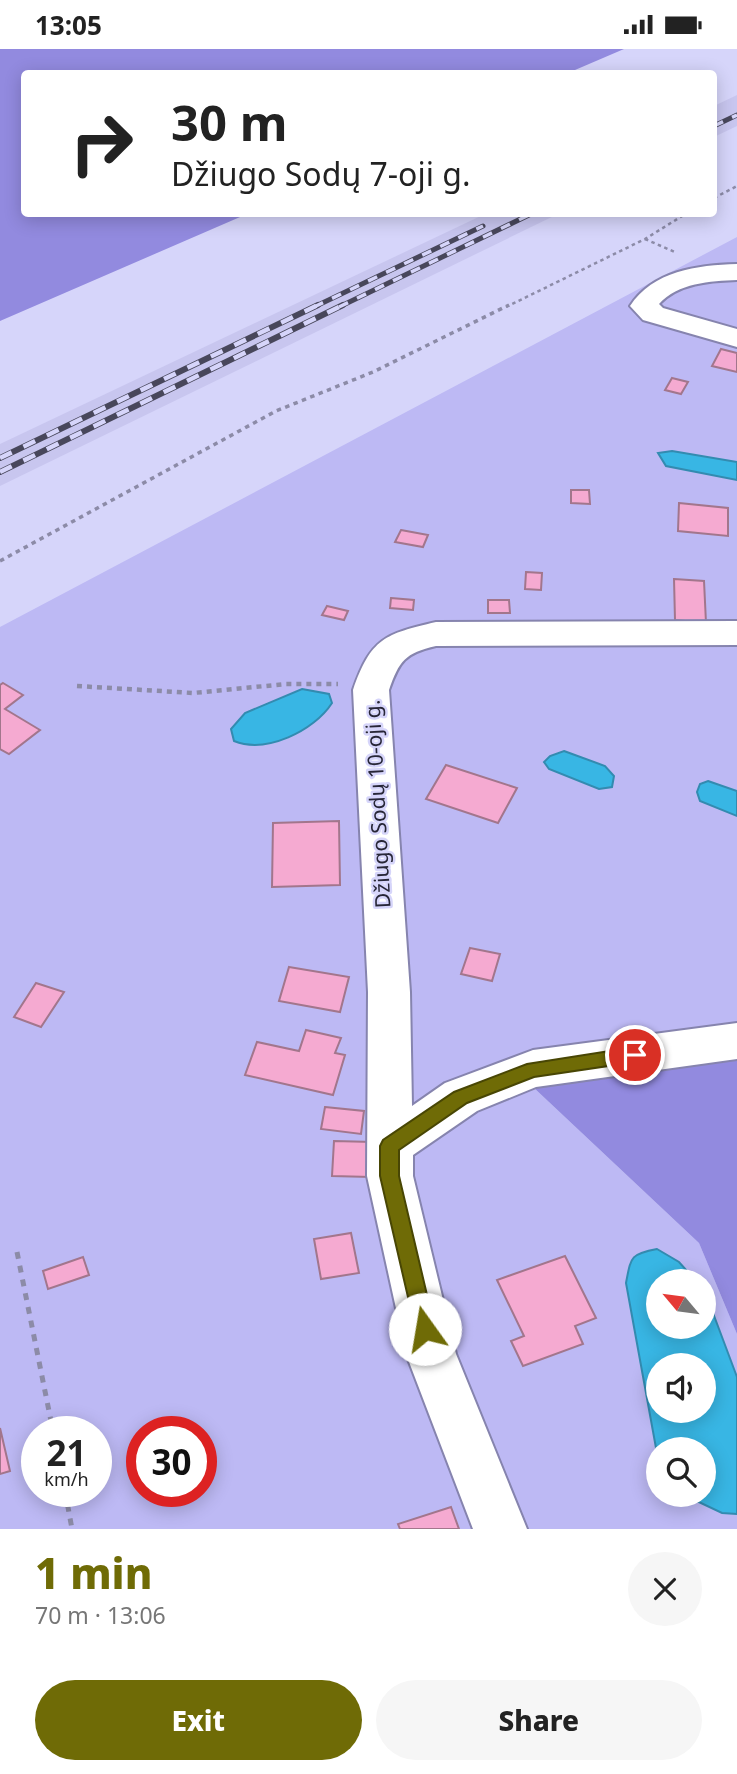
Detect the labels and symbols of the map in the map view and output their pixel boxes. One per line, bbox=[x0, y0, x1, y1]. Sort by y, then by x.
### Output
street label: Džiugo Sodų 10-oji g. bbox=[358, 699, 396, 909]
pin bbox=[605, 1025, 665, 1085]
north arrow bbox=[646, 1269, 716, 1339]
position arrow bbox=[388, 1292, 462, 1366]
speed limit sign: 30 bbox=[126, 1416, 217, 1507]

